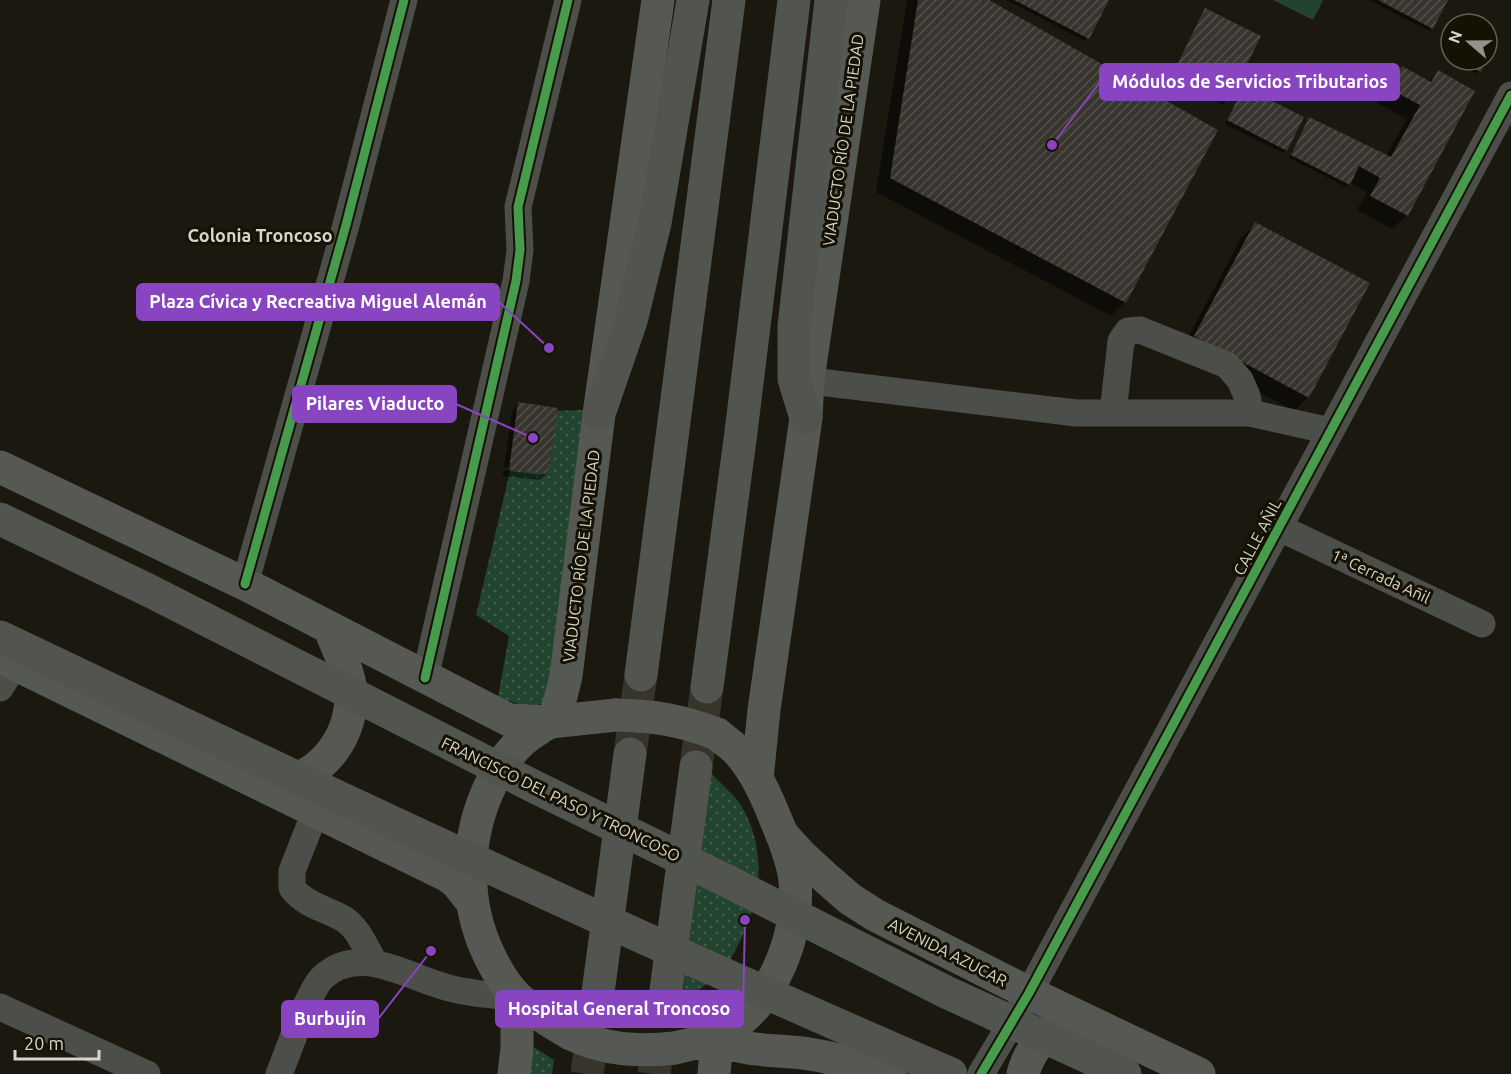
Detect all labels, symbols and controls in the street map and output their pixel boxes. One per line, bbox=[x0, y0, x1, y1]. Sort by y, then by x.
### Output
north arrow bbox=[1439, 12, 1499, 72]
text: N bbox=[1444, 28, 1465, 46]
street label: VIADUCTO RÍO DE LA PIEDAD bbox=[817, 33, 867, 247]
callout: Módulos de Servicios Tributarios bbox=[1100, 64, 1399, 100]
text: Módulos de Servicios Tributarios bbox=[1112, 71, 1388, 91]
district label: Colonia Troncoso bbox=[187, 225, 333, 245]
callout: Plaza Cívica y Recreativa Miguel Alemán bbox=[137, 284, 499, 320]
text: Plaza Cívica y Recreativa Miguel Alemán bbox=[149, 291, 487, 311]
callout: Pilares Viaducto bbox=[293, 386, 456, 422]
text: Pilares Viaducto bbox=[306, 393, 444, 413]
street label: VIADUCTO RÍO DE LA PIEDAD bbox=[557, 449, 603, 663]
street label: CALLE AÑIL bbox=[1229, 495, 1285, 578]
street label: 1ª Cerrada Añil bbox=[1329, 545, 1433, 607]
street label: FRANCISCO DEL PASO Y TRONCOSO bbox=[439, 733, 683, 865]
street label: AVENIDA AZUCAR bbox=[886, 914, 1010, 990]
callout: Hospital General Troncoso bbox=[496, 991, 743, 1027]
text: Hospital General Troncoso bbox=[508, 998, 730, 1018]
callout: Burbujín bbox=[282, 1001, 378, 1037]
text: Burbujín bbox=[294, 1008, 366, 1028]
scale bar bbox=[15, 1023, 99, 1061]
text: 20 m bbox=[24, 1033, 64, 1053]

